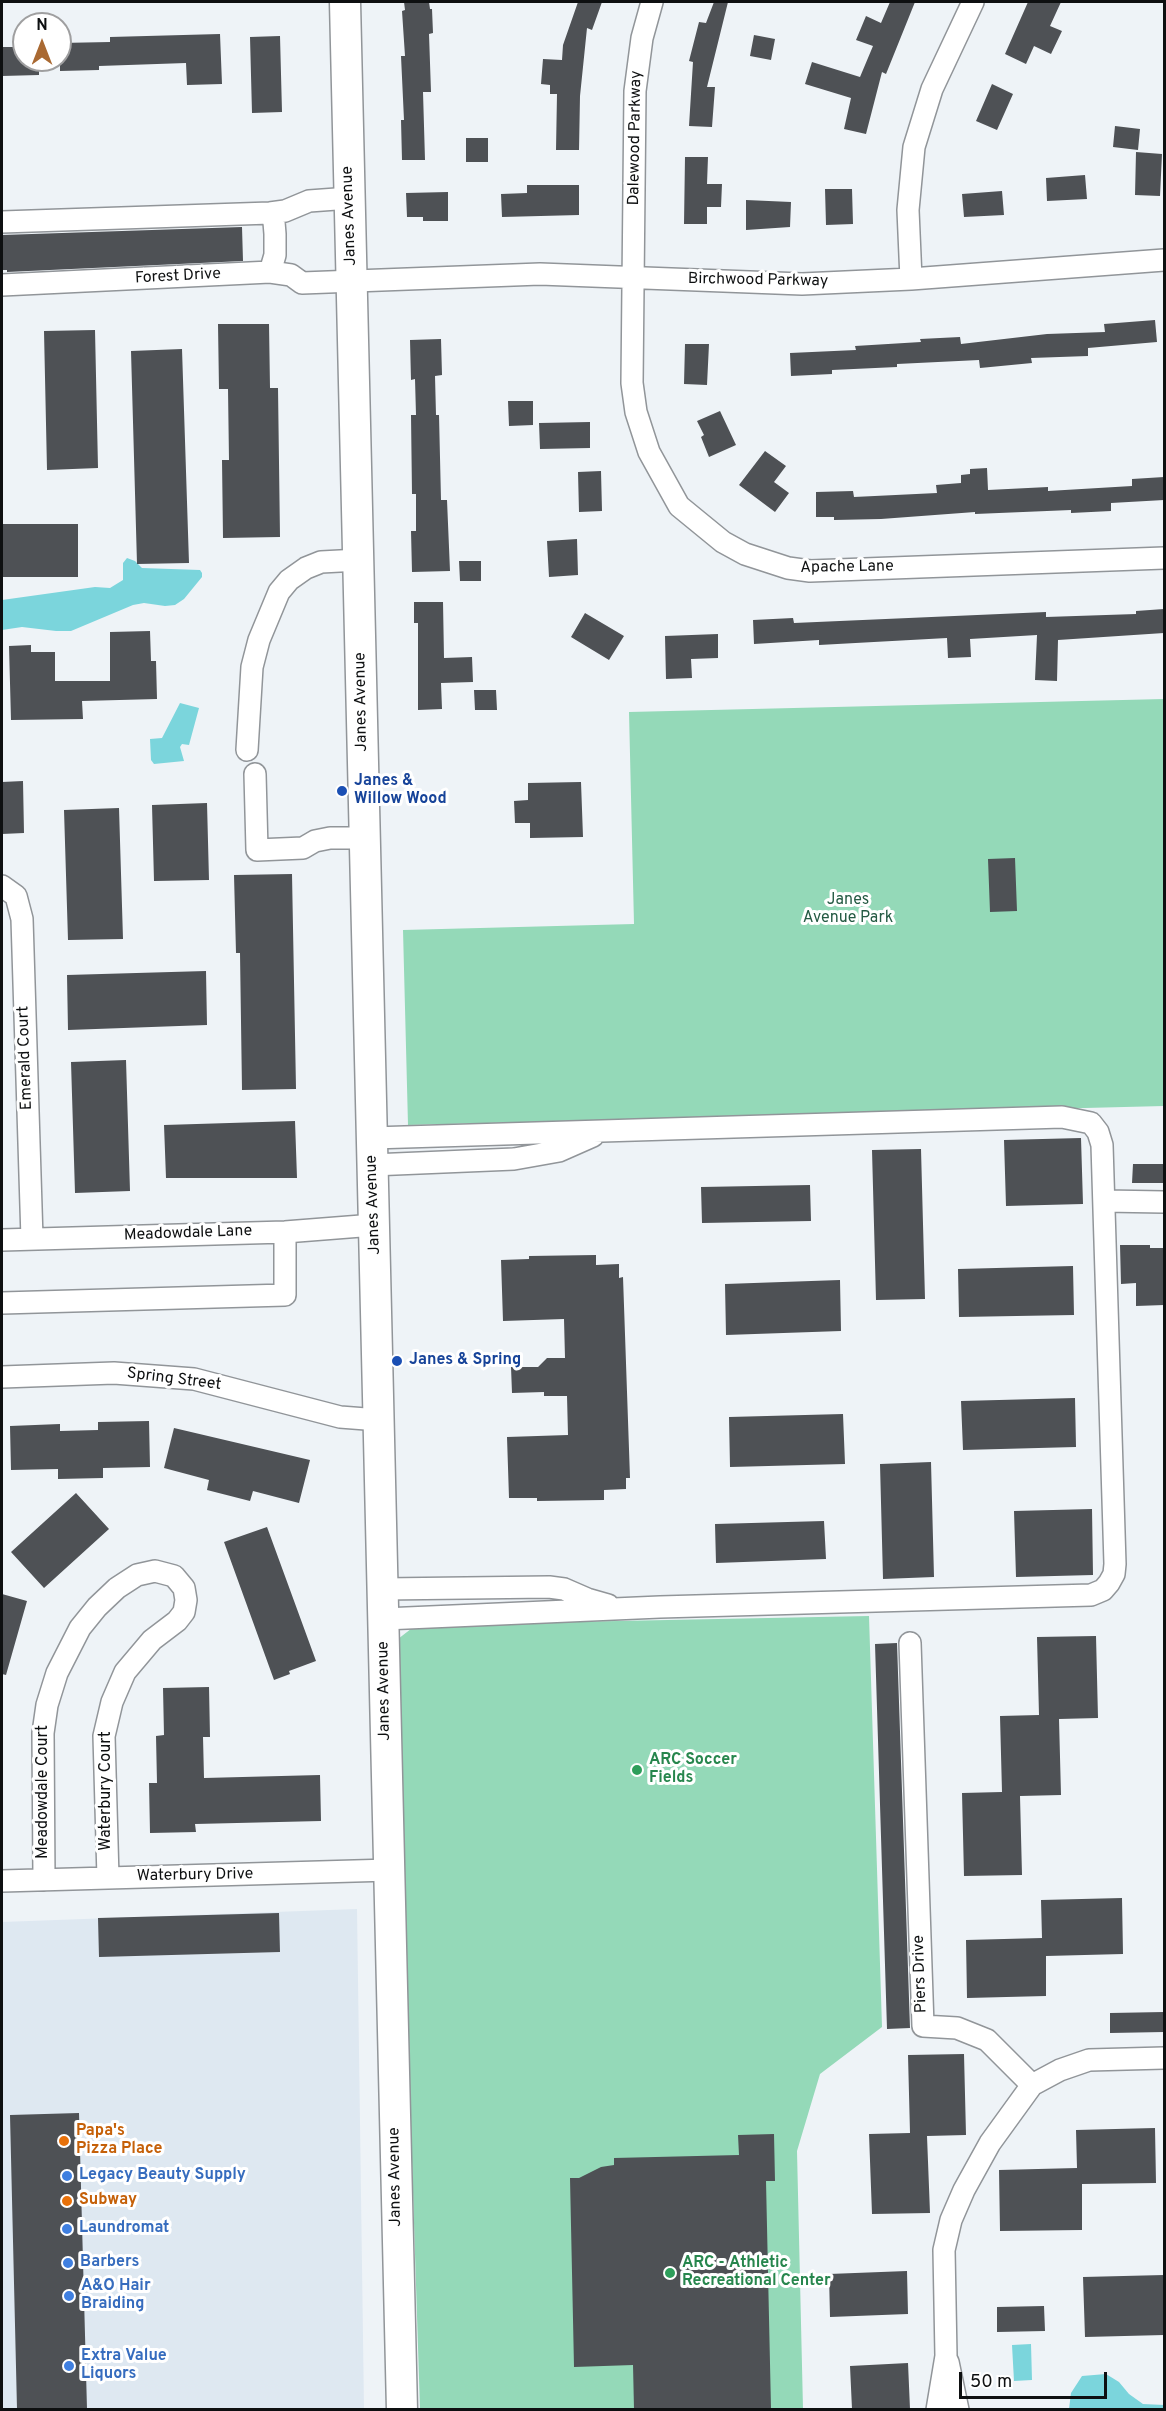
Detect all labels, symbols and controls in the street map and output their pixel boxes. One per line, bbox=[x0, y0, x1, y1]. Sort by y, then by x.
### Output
north arrow bbox=[12, 12, 72, 72]
text: N bbox=[36, 16, 48, 36]
street label: Dalewood Parkway bbox=[625, 70, 647, 206]
street label: Janes Avenue bbox=[339, 166, 361, 266]
street label: Forest Drive bbox=[135, 265, 221, 289]
street label: Birchwood Parkway bbox=[688, 270, 828, 292]
street label: Apache Lane bbox=[800, 558, 894, 578]
street label: Janes Avenue bbox=[352, 652, 372, 752]
place label: Janes & Willow Wood bbox=[354, 772, 447, 810]
marker: Janes & Willow Wood bbox=[335, 784, 349, 798]
park label: Janes Avenue Park bbox=[803, 891, 893, 929]
street label: Emerald Court bbox=[15, 1006, 37, 1110]
street label: Janes Avenue bbox=[363, 1155, 385, 1255]
street label: Meadowdale Lane bbox=[123, 1222, 253, 1246]
place label: Janes & Spring bbox=[409, 1351, 521, 1371]
marker: Janes & Spring bbox=[390, 1354, 404, 1368]
street label: Spring Street bbox=[126, 1365, 222, 1395]
street label: Janes Avenue bbox=[375, 1641, 395, 1741]
street label: Meadowdale Court bbox=[34, 1725, 54, 1859]
street label: Waterbury Court bbox=[97, 1731, 117, 1851]
place label: ARC Soccer Fields bbox=[649, 1751, 737, 1789]
marker: ARC Soccer Fields bbox=[630, 1763, 644, 1777]
street label: Waterbury Drive bbox=[137, 1865, 253, 1887]
street label: Piers Drive bbox=[910, 1935, 932, 2013]
place label: Papa's Pizza Place bbox=[76, 2122, 162, 2160]
street label: Janes Avenue bbox=[386, 2127, 406, 2227]
marker: Papa's Pizza Place bbox=[57, 2134, 71, 2148]
place label: Legacy Beauty Supply bbox=[79, 2166, 246, 2186]
marker: Legacy Beauty Supply bbox=[60, 2169, 74, 2183]
place label: Subway bbox=[79, 2191, 137, 2211]
marker: Subway bbox=[60, 2194, 74, 2208]
place label: Laundromat bbox=[79, 2219, 169, 2239]
marker: Laundromat bbox=[60, 2222, 74, 2236]
place label: Barbers bbox=[80, 2253, 139, 2273]
place label: ARC - Athletic Recreational Center bbox=[682, 2254, 831, 2292]
marker: Barbers bbox=[61, 2256, 75, 2270]
marker: ARC - Athletic Recreational Center bbox=[663, 2266, 677, 2280]
place label: A&O Hair Braiding bbox=[81, 2277, 151, 2315]
marker: A&O Hair Braiding bbox=[62, 2289, 76, 2303]
place label: Extra Value Liquors bbox=[81, 2347, 167, 2385]
marker: Extra Value Liquors bbox=[62, 2359, 76, 2373]
scale bar bbox=[962, 2360, 1110, 2398]
text: 50 m bbox=[970, 2371, 1012, 2394]

